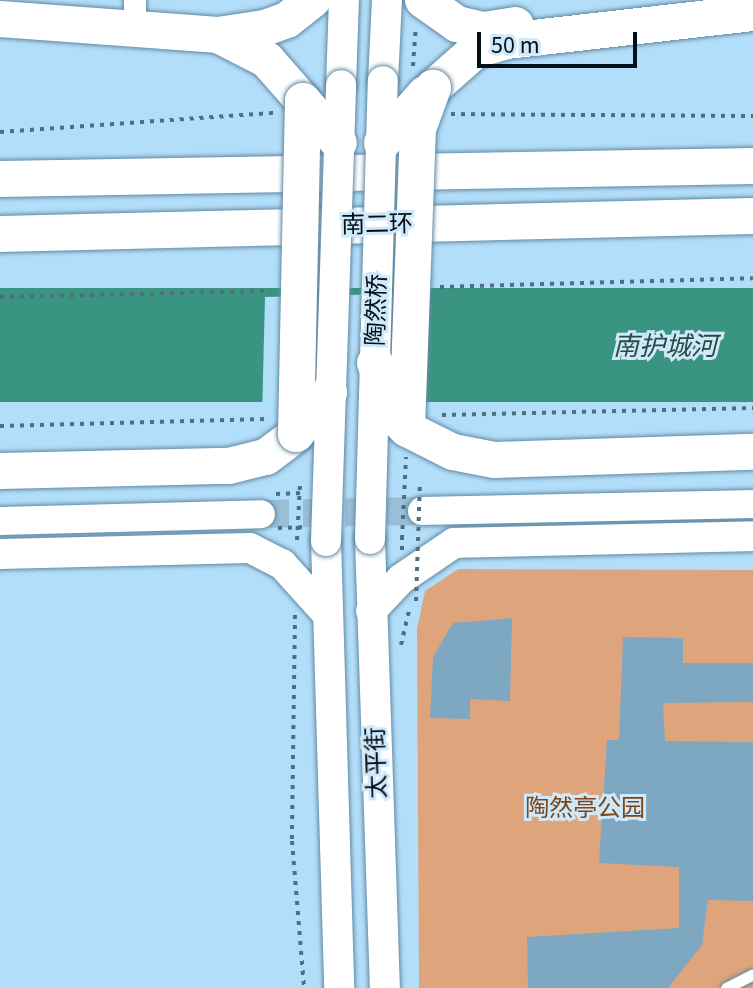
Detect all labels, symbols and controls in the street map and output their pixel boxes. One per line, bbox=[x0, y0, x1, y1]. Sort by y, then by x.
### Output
scale bar bbox=[481, 16, 641, 66]
text: 50 m bbox=[491, 28, 540, 63]
street label: 南二环 bbox=[341, 210, 413, 240]
street label: 陶然桥 bbox=[361, 274, 393, 346]
water label: 南护城河 bbox=[613, 331, 717, 363]
street label: 太平街 bbox=[361, 727, 393, 799]
park label: 陶然亭公园 bbox=[525, 795, 645, 823]

